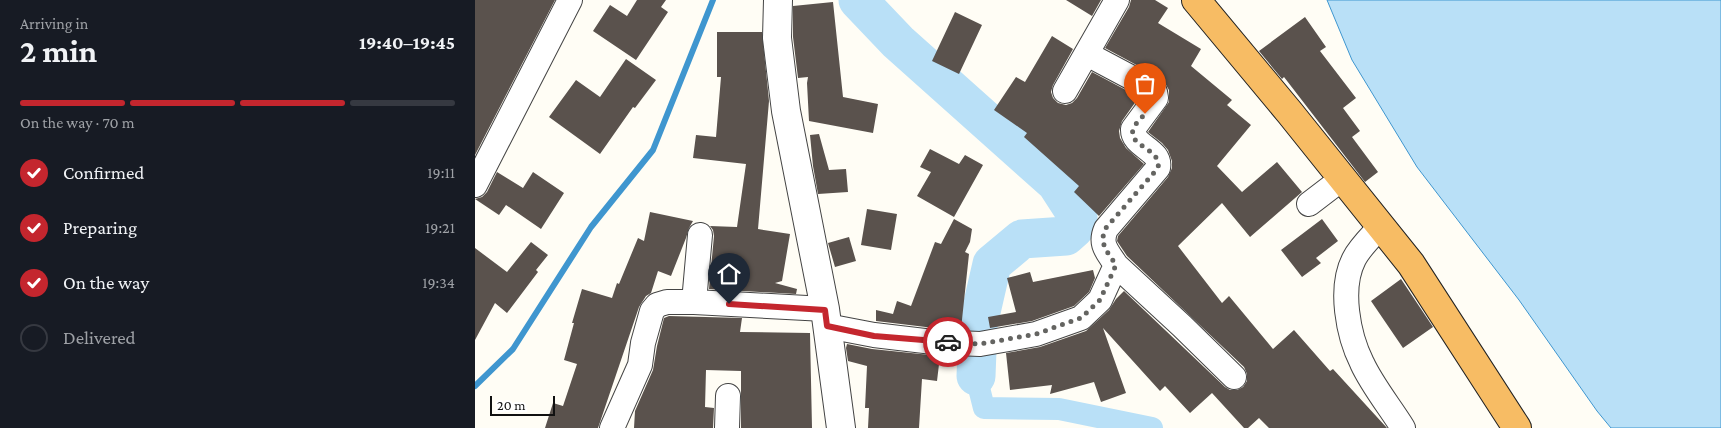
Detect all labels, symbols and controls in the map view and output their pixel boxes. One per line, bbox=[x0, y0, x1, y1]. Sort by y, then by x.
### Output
text: Arriving in bbox=[20, 15, 88, 32]
text: 19:40–19:45 bbox=[359, 32, 455, 53]
text: 2 min bbox=[20, 33, 97, 69]
pin bbox=[1124, 63, 1166, 114]
icon: bag bbox=[1131, 70, 1159, 98]
text: On the way · 70 m bbox=[20, 114, 134, 131]
icon: check bbox=[20, 159, 48, 187]
text: Confirmed bbox=[63, 162, 144, 183]
text: 19:11 bbox=[427, 164, 455, 181]
icon: check bbox=[20, 214, 48, 242]
text: Preparing bbox=[63, 217, 137, 238]
text: 19:21 bbox=[425, 219, 455, 236]
pin bbox=[708, 253, 750, 304]
icon: home bbox=[715, 260, 743, 288]
icon: check bbox=[20, 269, 48, 297]
text: On the way bbox=[63, 272, 149, 293]
text: 19:34 bbox=[422, 274, 455, 291]
courier bbox=[923, 317, 973, 367]
text: Delivered bbox=[63, 327, 136, 348]
icon: car bbox=[934, 328, 962, 356]
scale bar bbox=[490, 393, 555, 416]
text: 20 m bbox=[497, 397, 525, 413]

